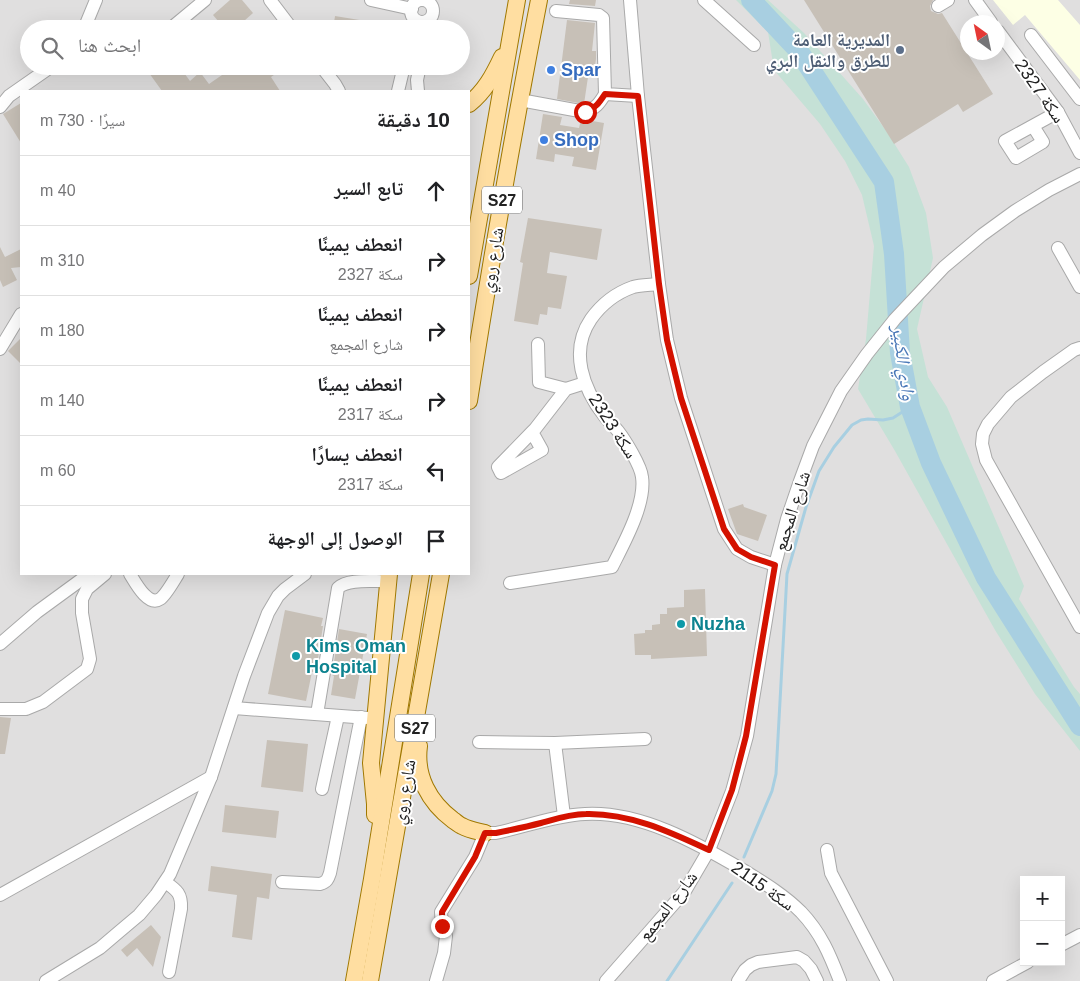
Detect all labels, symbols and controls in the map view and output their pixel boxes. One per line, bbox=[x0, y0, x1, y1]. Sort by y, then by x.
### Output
north arrow bbox=[960, 15, 1005, 60]
search box bbox=[20, 20, 470, 75]
place label: المديرية العامة للطرق والنقل البري bbox=[766, 30, 890, 75]
icon: search bbox=[38, 34, 66, 62]
text: ابحث هنا bbox=[78, 35, 141, 56]
marker: المديرية العامة للطرق والنقل البري bbox=[894, 44, 906, 56]
street label: سكة 2327 bbox=[1011, 55, 1069, 127]
place label: Spar bbox=[561, 60, 601, 80]
marker: Spar bbox=[545, 64, 557, 76]
route start bbox=[574, 101, 597, 124]
text: 10 دقيقة bbox=[377, 108, 450, 131]
text: سيرًا · 730 m bbox=[40, 112, 125, 129]
place label: Shop bbox=[554, 130, 599, 150]
marker: Shop bbox=[538, 134, 550, 146]
icon: ahead bbox=[422, 177, 450, 205]
text: تابع السير bbox=[334, 178, 403, 199]
text: 40 m bbox=[40, 182, 76, 199]
road number: S27 bbox=[482, 186, 522, 214]
street label: شارع روي bbox=[476, 226, 512, 295]
text: انعطف يمينًا bbox=[317, 234, 403, 255]
icon: right bbox=[422, 247, 450, 275]
text: 310 m bbox=[40, 252, 84, 269]
text: سكة 2327 bbox=[338, 266, 403, 283]
text: انعطف يمينًا bbox=[317, 304, 403, 325]
icon: right bbox=[422, 317, 450, 345]
text: 180 m bbox=[40, 322, 84, 339]
water label: وادي الكبير bbox=[883, 322, 920, 403]
text: شارع المجمع bbox=[329, 336, 403, 353]
text: انعطف يمينًا bbox=[317, 374, 403, 395]
icon: right bbox=[422, 387, 450, 415]
street label: سكة 2323 bbox=[585, 390, 641, 462]
text: 140 m bbox=[40, 392, 84, 409]
text: سكة 2317 bbox=[338, 406, 403, 423]
text: انعطف يسارًا bbox=[312, 444, 403, 465]
icon: left bbox=[422, 457, 450, 485]
text: 60 m bbox=[40, 462, 76, 479]
street label: شارع المجمع bbox=[770, 469, 816, 554]
text: سكة 2317 bbox=[338, 476, 403, 493]
icon: arrive bbox=[422, 527, 450, 555]
text: الوصول إلى الوجهة bbox=[267, 528, 403, 549]
place label: Nuzha bbox=[691, 614, 746, 634]
marker: Nuzha bbox=[675, 618, 687, 630]
place label: Kims Oman Hospital bbox=[306, 636, 406, 677]
marker: Kims Oman Hospital bbox=[290, 650, 302, 662]
road number: S27 bbox=[395, 714, 435, 741]
street label: شارع روي bbox=[388, 758, 424, 827]
street label: سكة 2115 bbox=[728, 857, 798, 915]
street label: شارع المجمع bbox=[635, 867, 703, 946]
map controls bbox=[1020, 876, 1065, 966]
button: + bbox=[1020, 876, 1065, 921]
route end bbox=[431, 915, 454, 938]
button: − bbox=[1020, 921, 1065, 966]

